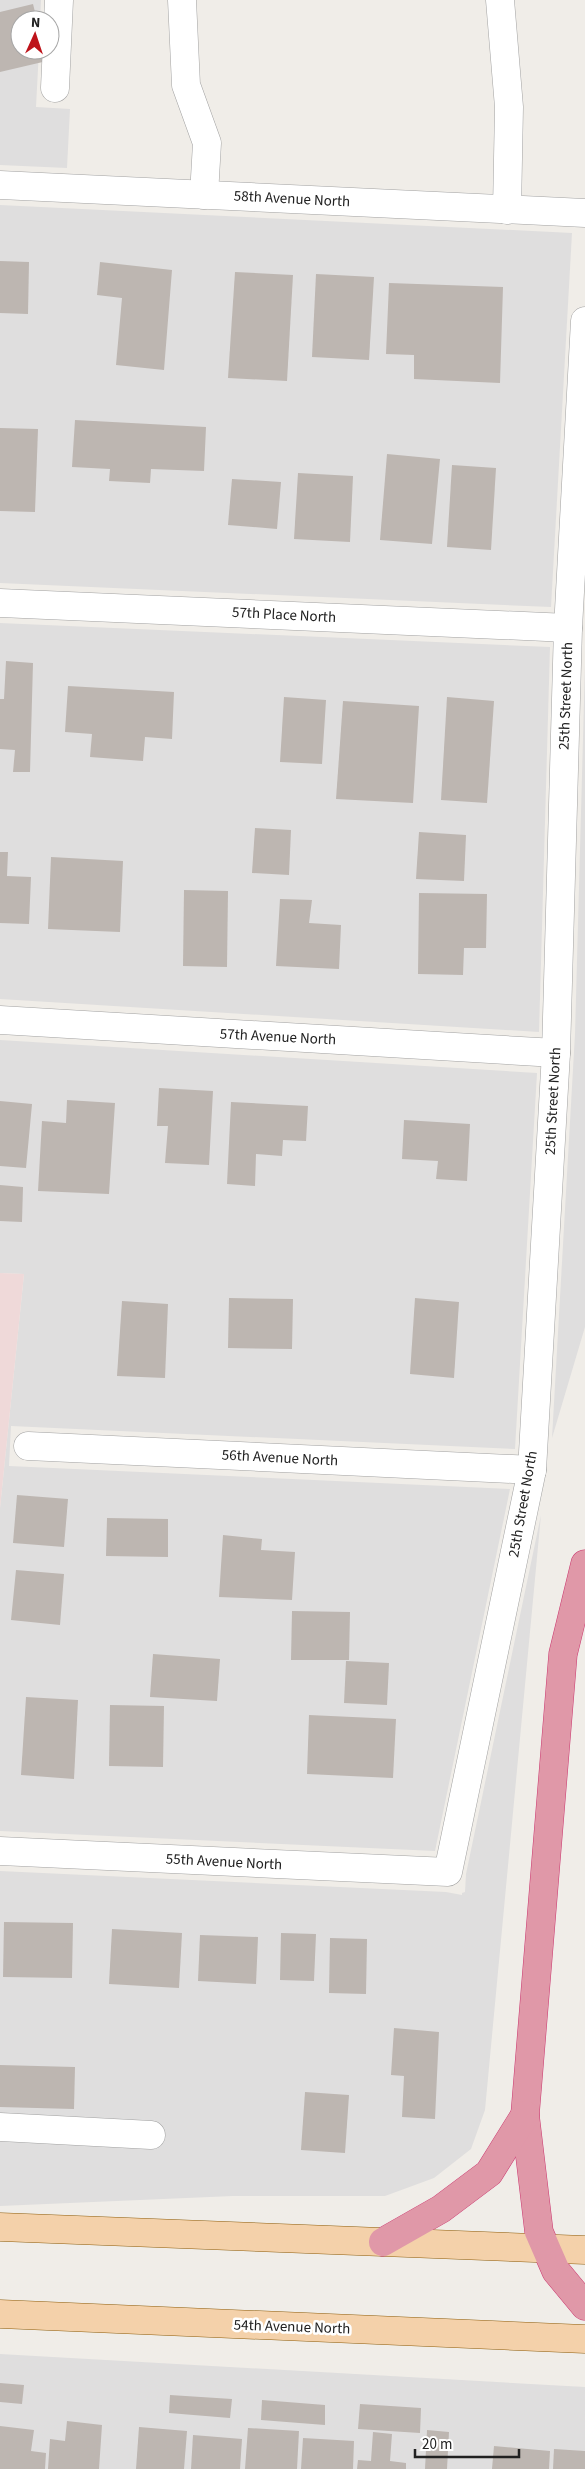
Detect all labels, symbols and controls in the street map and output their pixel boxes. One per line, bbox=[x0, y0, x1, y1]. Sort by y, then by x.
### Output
north arrow bbox=[10, 10, 60, 60]
text: N bbox=[30, 13, 41, 33]
street label: 58th Avenue North bbox=[233, 185, 351, 213]
street label: 57th Place North bbox=[231, 602, 337, 628]
street label: 25th Street North bbox=[554, 642, 578, 750]
street label: 57th Avenue North bbox=[219, 1023, 337, 1051]
street label: 25th Street North bbox=[540, 1047, 566, 1155]
street label: 56th Avenue North bbox=[221, 1444, 339, 1472]
street label: 25th Street North bbox=[503, 1449, 543, 1559]
street label: 55th Avenue North bbox=[165, 1848, 283, 1876]
street label: 54th Avenue North bbox=[233, 2314, 351, 2340]
scale bar bbox=[415, 2426, 519, 2458]
text: 20 m bbox=[422, 2434, 452, 2455]

